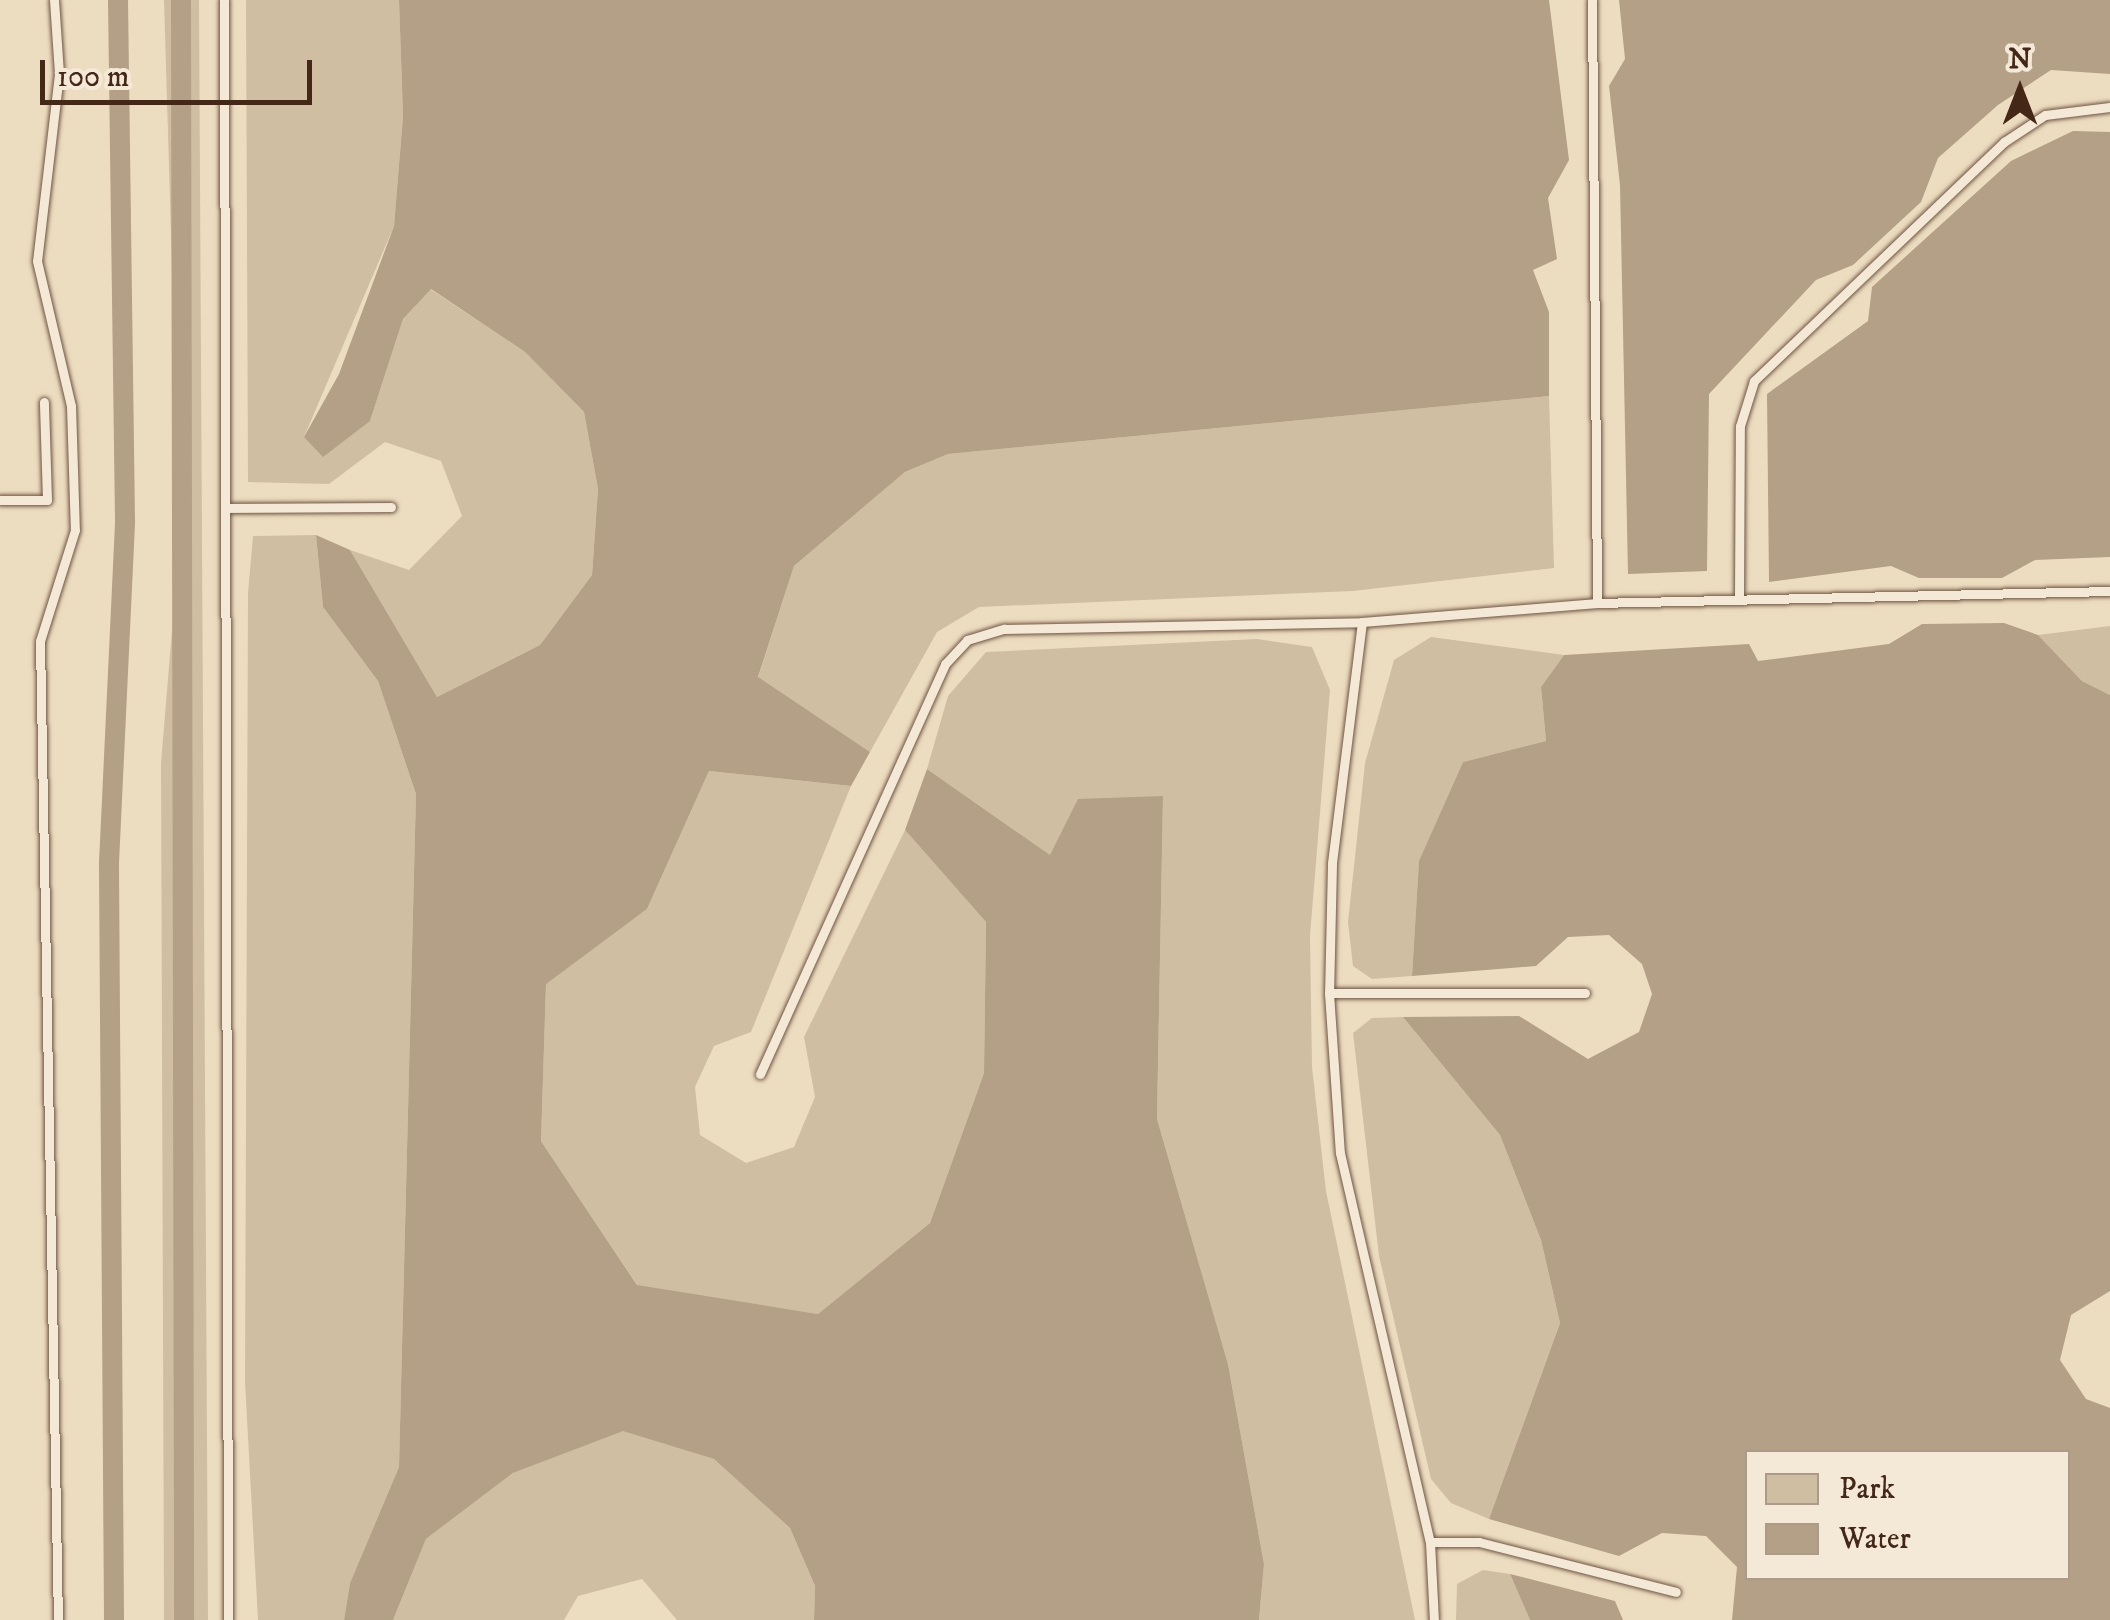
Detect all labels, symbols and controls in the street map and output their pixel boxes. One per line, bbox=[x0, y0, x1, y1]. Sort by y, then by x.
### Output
scale bar bbox=[45, 40, 318, 102]
north arrow bbox=[1970, 40, 2070, 140]
text: N bbox=[2009, 42, 2031, 77]
text: 100 m bbox=[57, 59, 129, 96]
legend bbox=[1745, 1450, 2070, 1580]
text: Park bbox=[1839, 1471, 1895, 1508]
text: Water bbox=[1839, 1521, 1911, 1558]

